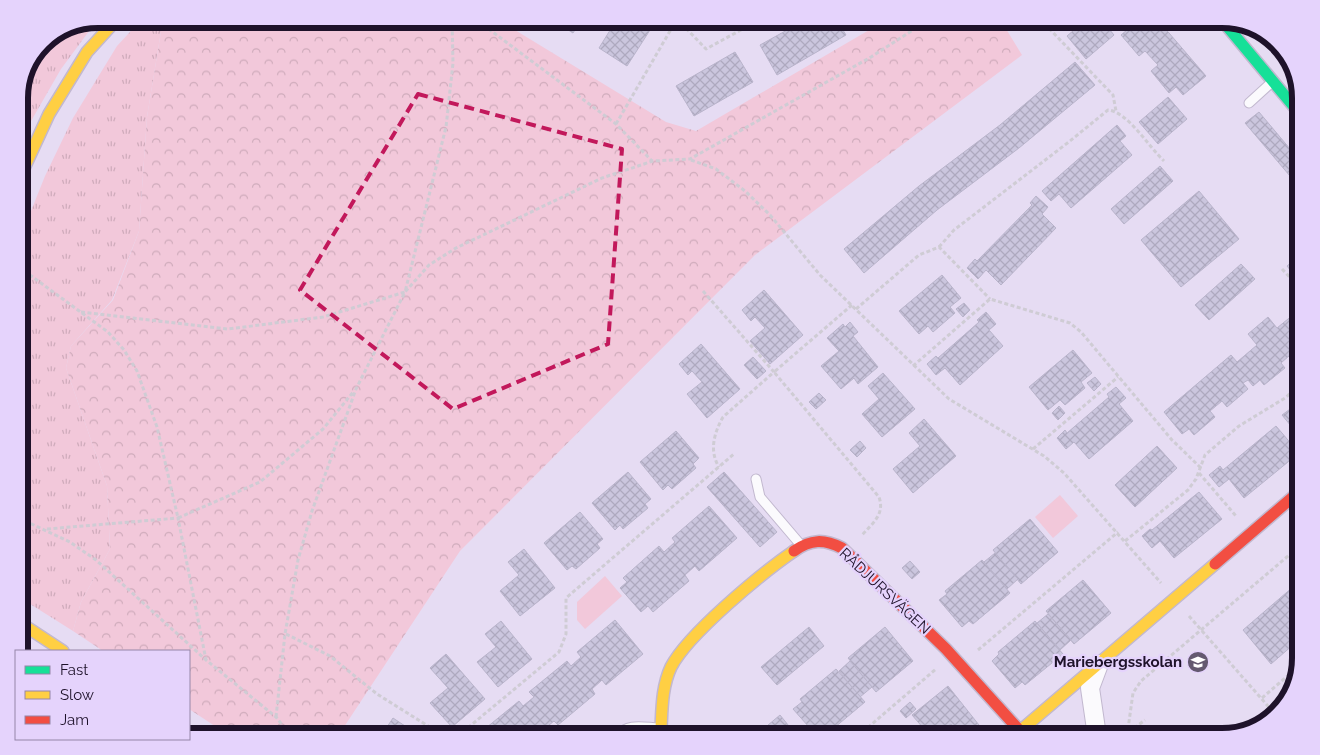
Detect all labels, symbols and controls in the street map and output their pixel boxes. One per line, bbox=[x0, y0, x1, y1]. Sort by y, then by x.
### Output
street label: RÅDJURSVÄGEN bbox=[836, 543, 935, 638]
legend bbox=[15, 650, 190, 740]
school or university icon: Mariebergsskolan bbox=[1186, 650, 1210, 674]
place label: Mariebergsskolan bbox=[1054, 653, 1182, 671]
text: Fast bbox=[60, 661, 88, 679]
text: Slow bbox=[60, 686, 94, 704]
text: Jam bbox=[60, 711, 89, 729]

